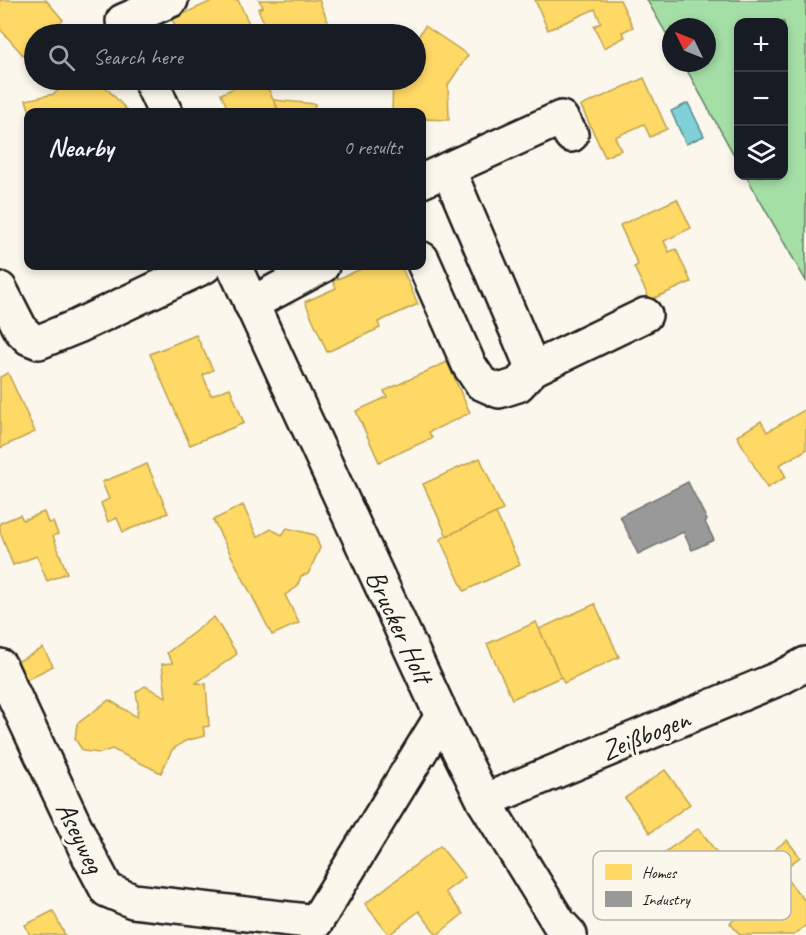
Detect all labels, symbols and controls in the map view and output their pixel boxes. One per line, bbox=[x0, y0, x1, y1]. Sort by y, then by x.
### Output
north arrow bbox=[662, 18, 716, 72]
map controls bbox=[734, 18, 788, 180]
button: + bbox=[734, 18, 788, 72]
search box bbox=[24, 24, 426, 90]
icon: search bbox=[45, 41, 78, 74]
text: Search here bbox=[93, 43, 183, 71]
button: − bbox=[734, 72, 788, 126]
button: layers bbox=[734, 126, 788, 180]
text: Nearby bbox=[48, 131, 113, 164]
text: 0 results bbox=[343, 135, 402, 160]
street label: Brucker Holt bbox=[358, 564, 442, 692]
street label: Zeißbogen bbox=[596, 700, 696, 768]
street label: Aseyweg bbox=[48, 796, 113, 880]
legend bbox=[593, 851, 791, 920]
text: Homes bbox=[642, 863, 678, 883]
text: Industry bbox=[642, 890, 691, 910]

